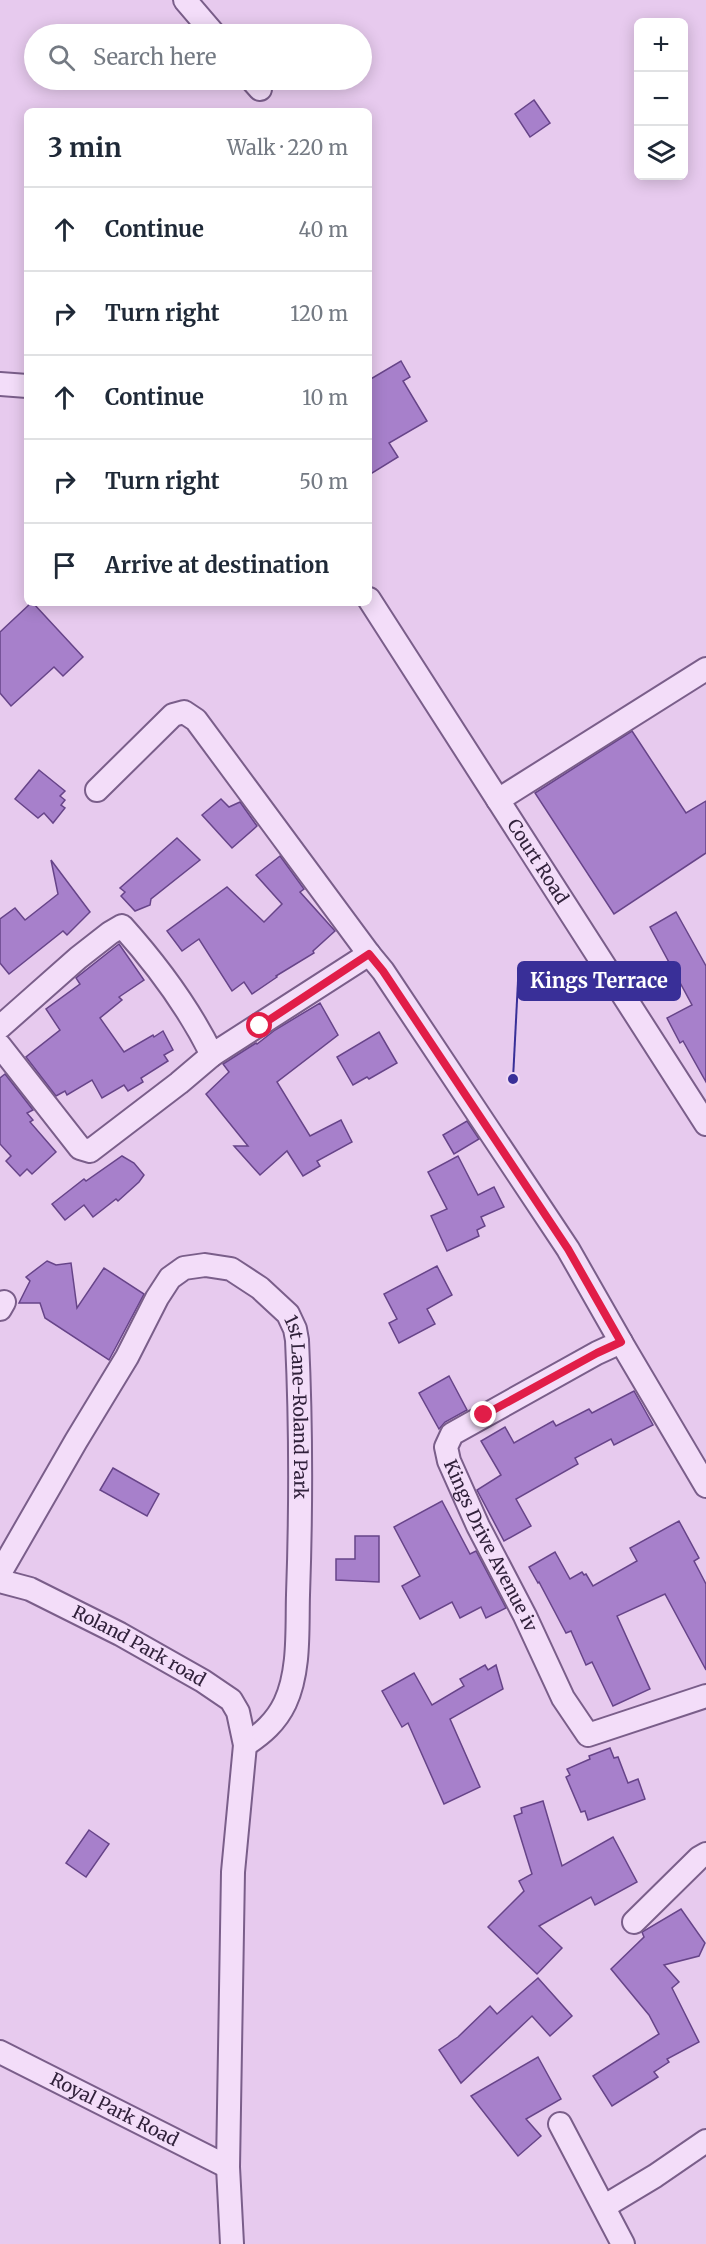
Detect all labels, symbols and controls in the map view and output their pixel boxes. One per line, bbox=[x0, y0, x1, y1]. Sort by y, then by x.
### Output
map controls bbox=[634, 18, 688, 180]
button: + bbox=[634, 18, 688, 72]
search box bbox=[24, 24, 372, 90]
icon: search bbox=[45, 41, 78, 74]
text: Search here bbox=[93, 43, 216, 71]
button: − bbox=[634, 72, 688, 126]
button: layers bbox=[634, 126, 688, 180]
text: 3 min bbox=[48, 131, 122, 164]
text: Walk · 220 m bbox=[227, 135, 348, 160]
icon: ahead bbox=[48, 213, 81, 246]
text: Continue bbox=[105, 215, 204, 243]
text: 40 m bbox=[298, 217, 348, 242]
icon: right bbox=[48, 297, 81, 330]
text: Turn right bbox=[105, 299, 219, 327]
text: 120 m bbox=[290, 301, 348, 326]
icon: ahead bbox=[48, 381, 81, 414]
text: Continue bbox=[105, 383, 204, 411]
text: 10 m bbox=[302, 385, 348, 410]
icon: right bbox=[48, 465, 81, 498]
text: Turn right bbox=[105, 467, 219, 495]
text: 50 m bbox=[299, 469, 348, 494]
icon: arrive bbox=[48, 549, 81, 582]
text: Arrive at destination bbox=[105, 551, 329, 579]
street label: Court Road bbox=[502, 815, 574, 908]
callout: Kings Terrace bbox=[518, 962, 680, 1000]
text: Kings Terrace bbox=[530, 968, 668, 993]
route start bbox=[246, 1012, 272, 1038]
street label: 1st Lane-Roland Park bbox=[279, 1311, 312, 1500]
route end bbox=[470, 1401, 496, 1427]
street label: Kings Drive Avenue iv bbox=[439, 1456, 543, 1636]
street label: Roland Park road bbox=[69, 1600, 210, 1691]
street label: Royal Park Road bbox=[46, 2067, 183, 2151]

